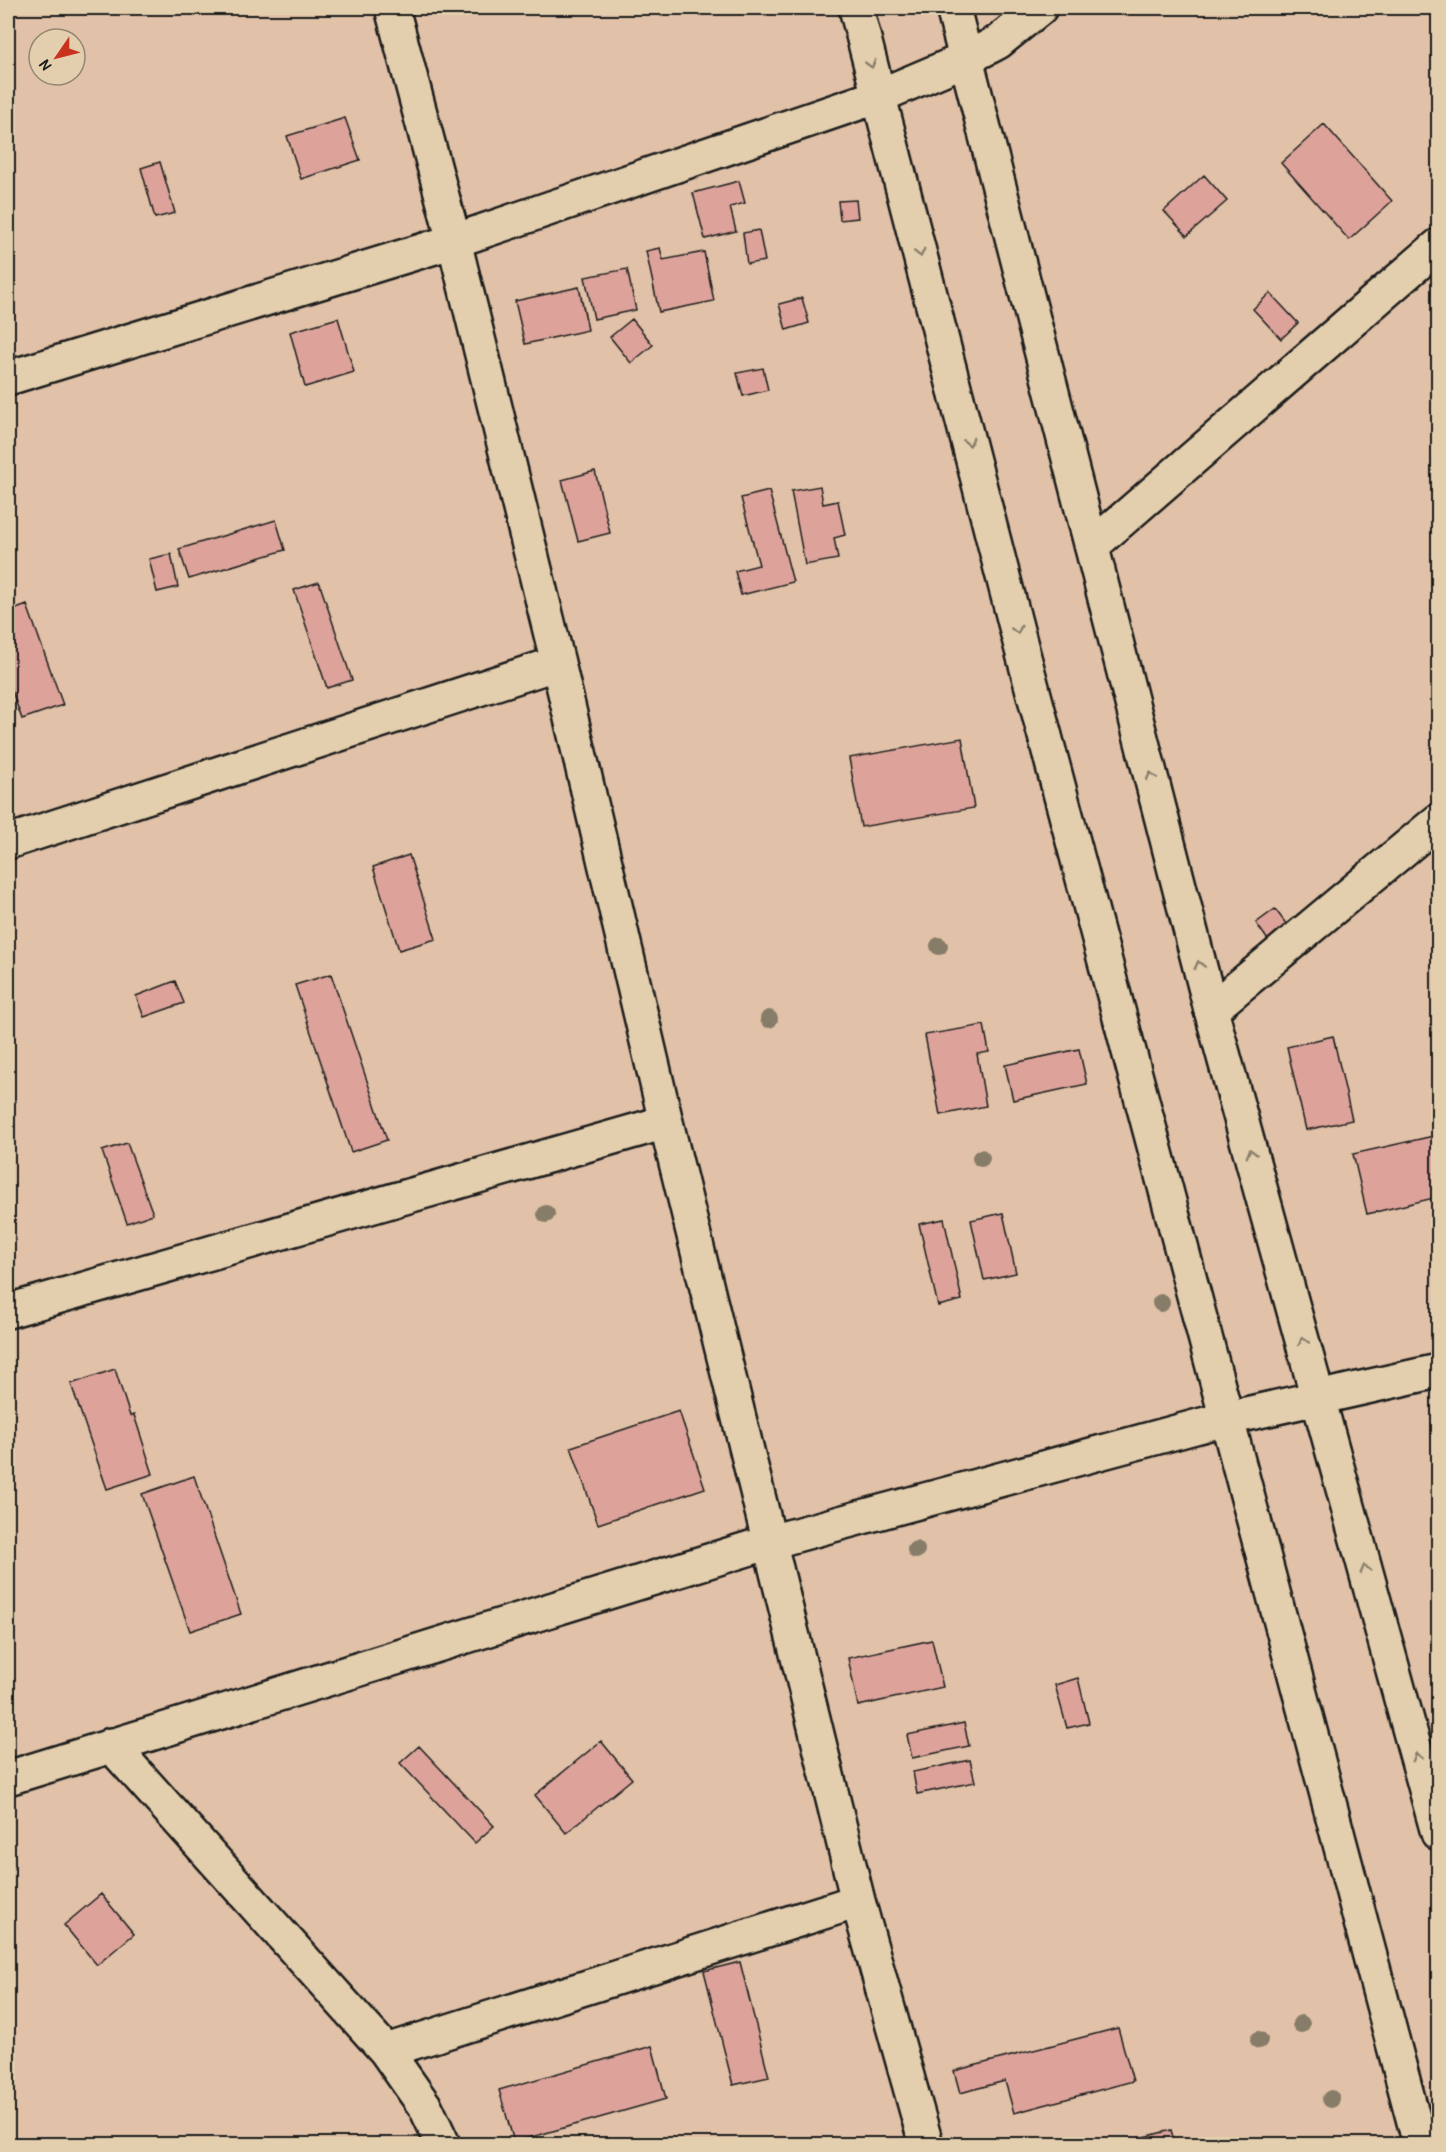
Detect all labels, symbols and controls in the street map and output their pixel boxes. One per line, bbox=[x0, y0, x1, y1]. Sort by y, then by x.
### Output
north arrow bbox=[27, 27, 87, 87]
text: N bbox=[33, 55, 56, 75]
one-way arrow bbox=[864, 58, 876, 69]
one-way arrow bbox=[912, 248, 925, 258]
one-way arrow bbox=[961, 437, 974, 447]
one-way arrow bbox=[1010, 625, 1023, 635]
one-way arrow bbox=[1145, 771, 1158, 781]
one-way arrow bbox=[1194, 960, 1207, 970]
one-way arrow bbox=[1246, 1148, 1258, 1159]
one-way arrow bbox=[1298, 1336, 1310, 1347]
one-way arrow bbox=[1360, 1564, 1372, 1575]
one-way arrow bbox=[1412, 1752, 1424, 1763]

